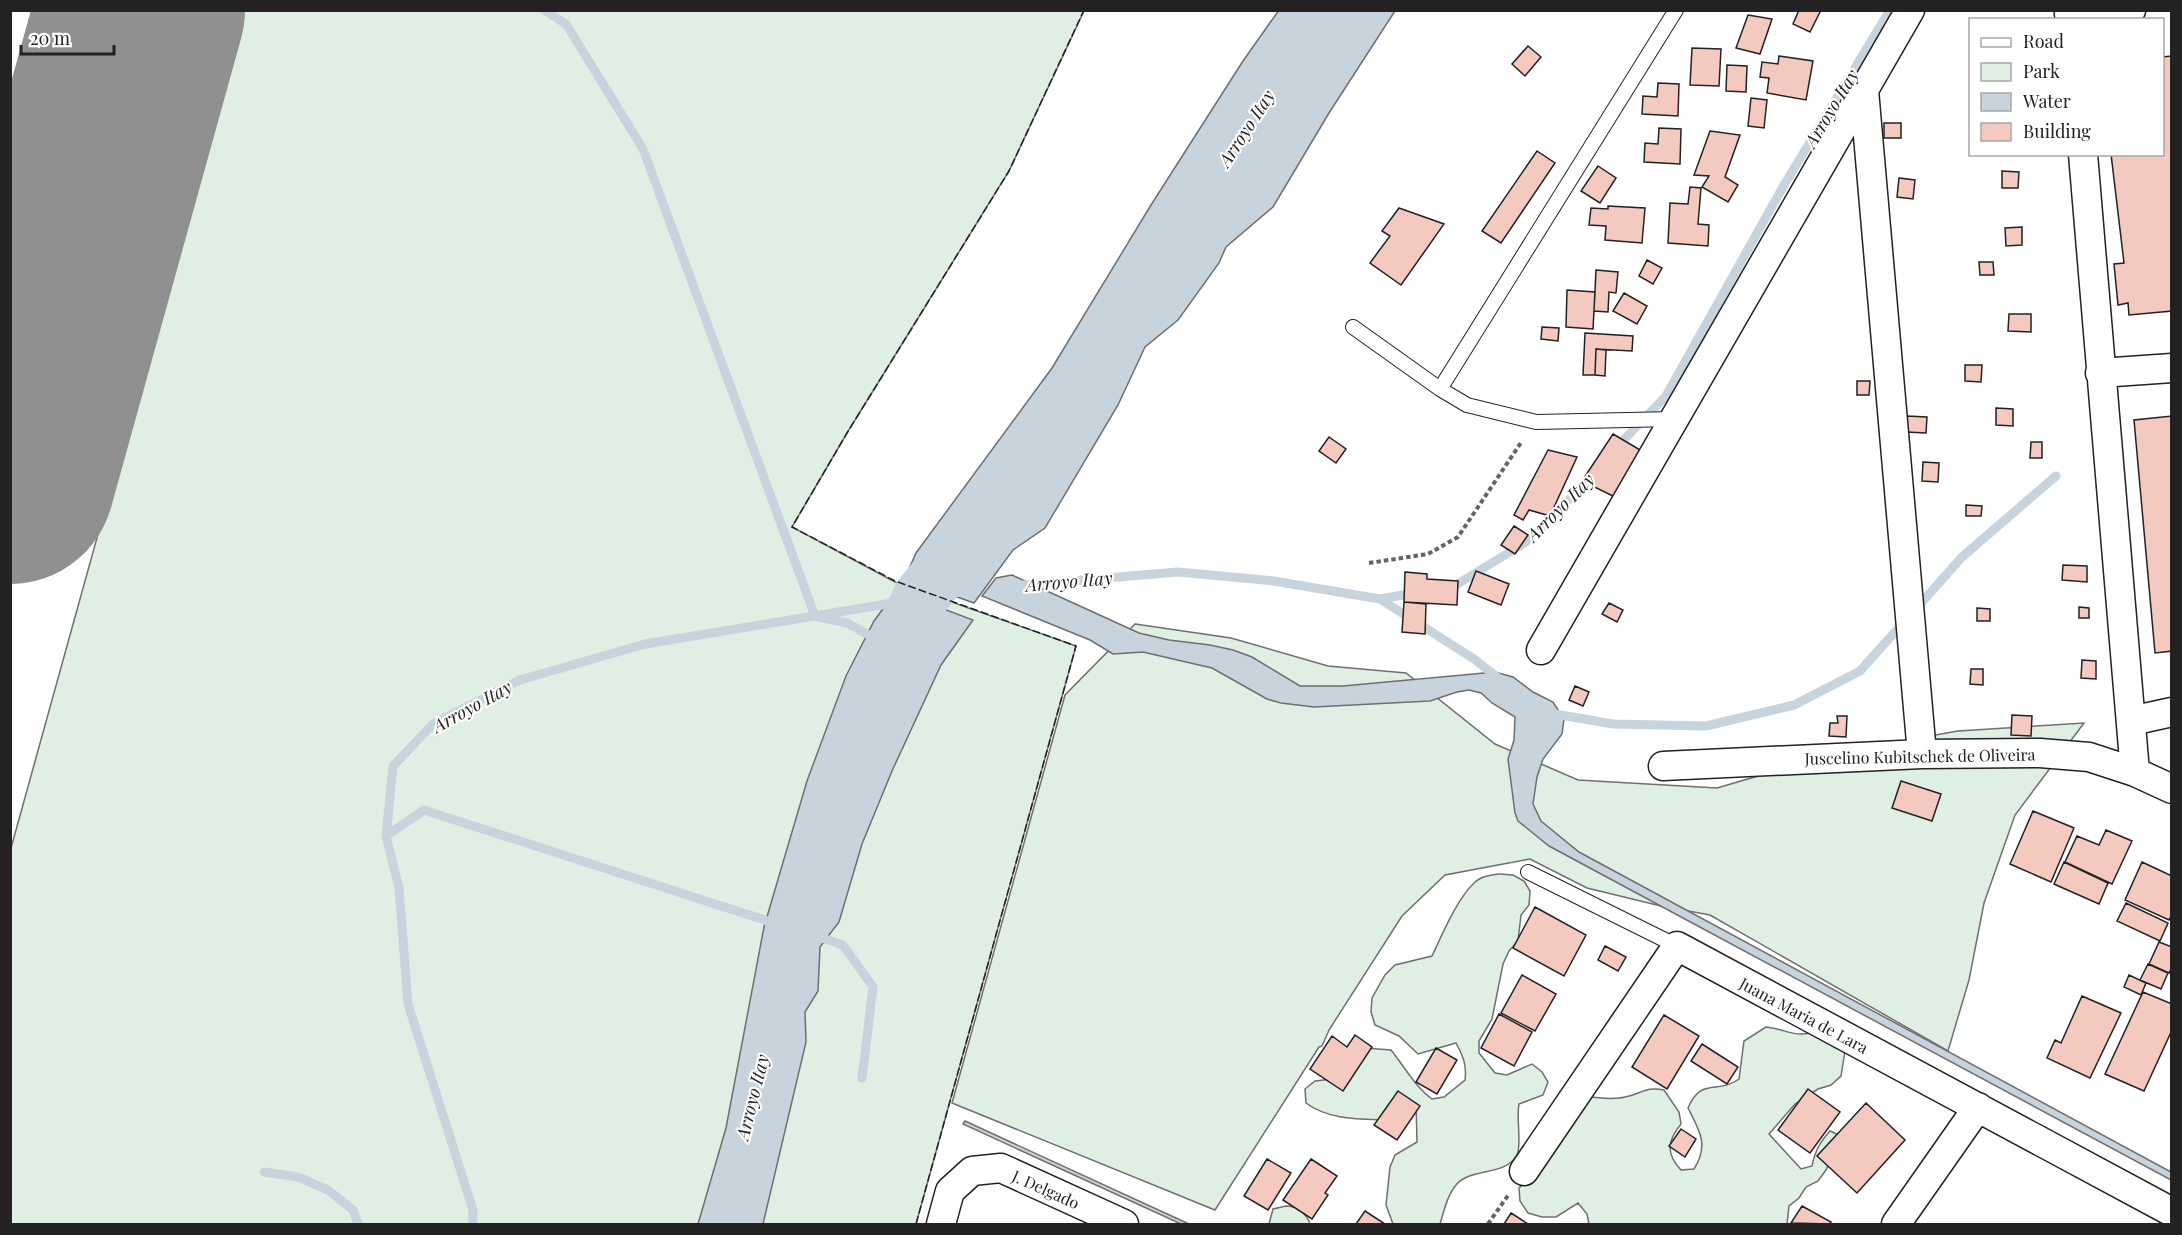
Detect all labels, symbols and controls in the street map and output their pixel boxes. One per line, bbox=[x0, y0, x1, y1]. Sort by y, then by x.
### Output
scale bar bbox=[21, 18, 114, 56]
legend bbox=[1969, 18, 2164, 156]
text: 20 m bbox=[30, 26, 70, 50]
text: Road bbox=[2023, 29, 2064, 53]
text: Park bbox=[2023, 59, 2060, 83]
water label: Arroyo Itay bbox=[1797, 64, 1864, 153]
water label: Arroyo Itay bbox=[1211, 85, 1280, 173]
text: Water bbox=[2022, 89, 2071, 113]
text: Building bbox=[2023, 119, 2091, 143]
water label: Arroyo Itay bbox=[1519, 467, 1600, 548]
water label: Arroyo Itay bbox=[1023, 565, 1114, 597]
water label: Arroyo Itay bbox=[426, 674, 516, 739]
street label: Juscelino Kubitschek de Oliveira bbox=[1803, 743, 2036, 769]
street label: Juana Maria de Lara bbox=[1735, 972, 1872, 1058]
water label: Arroyo Itay bbox=[729, 1051, 774, 1144]
street label: J. Delgado bbox=[1008, 1164, 1083, 1213]

